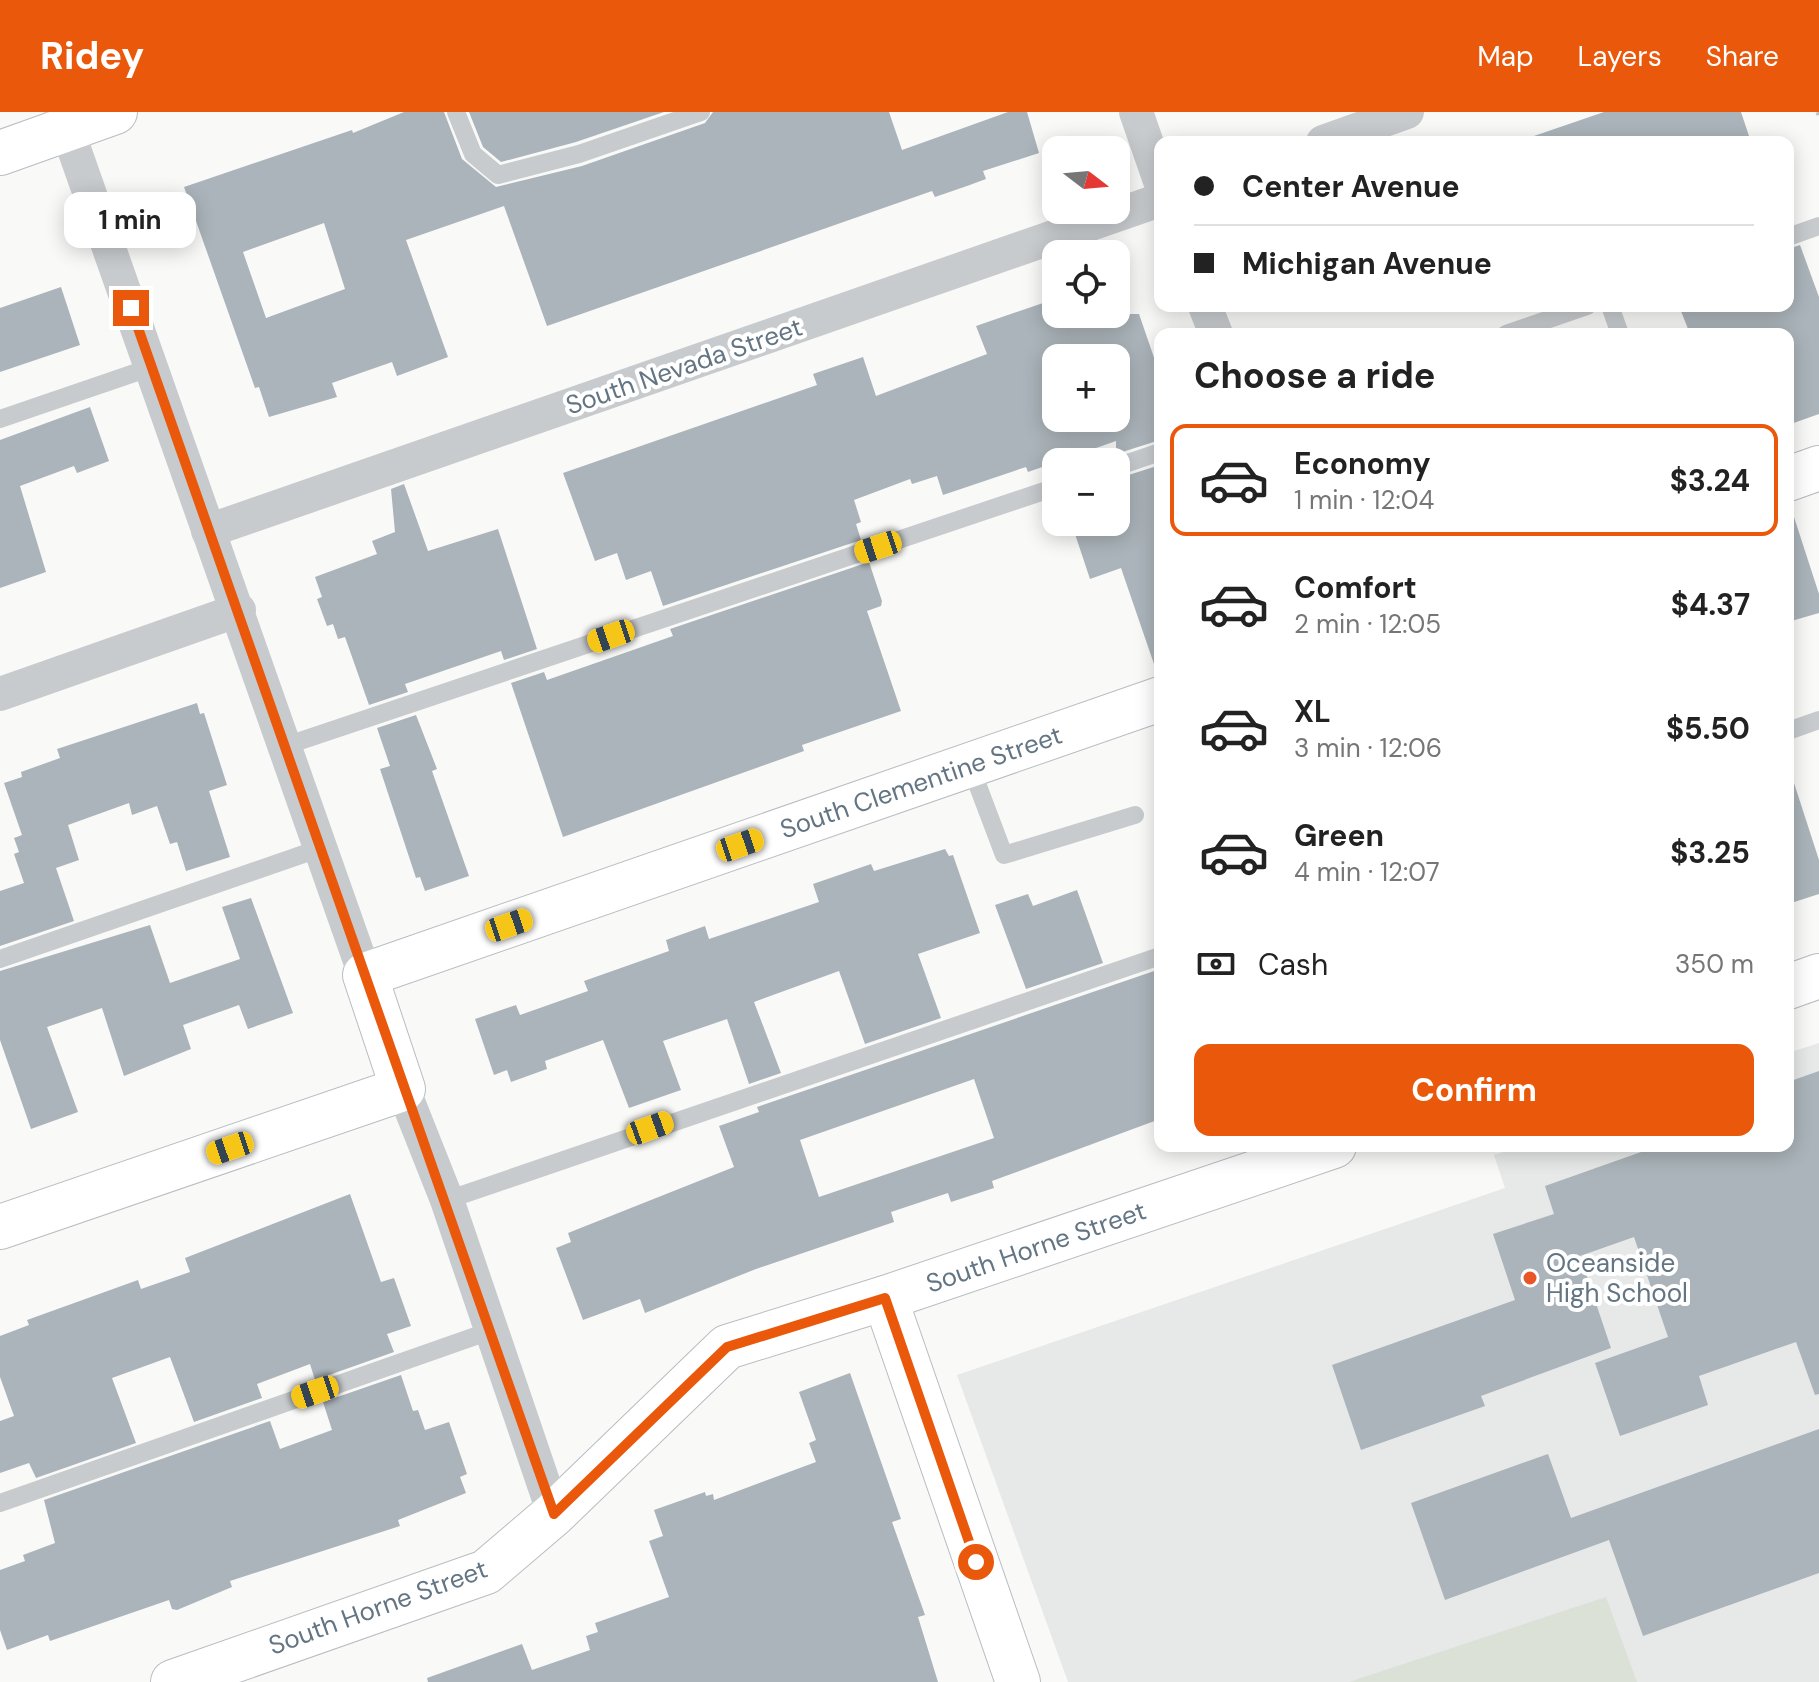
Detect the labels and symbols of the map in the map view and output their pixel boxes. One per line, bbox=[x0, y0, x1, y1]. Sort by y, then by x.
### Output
north arrow bbox=[1042, 136, 1130, 224]
callout: 1 min bbox=[65, 192, 197, 248]
route end bbox=[113, 290, 149, 326]
street label: South Nevada Street bbox=[561, 310, 807, 422]
car bbox=[851, 528, 905, 566]
car bbox=[584, 617, 638, 655]
street label: South Clementine Street bbox=[775, 718, 1067, 846]
car bbox=[713, 826, 767, 864]
car bbox=[482, 906, 536, 944]
car bbox=[623, 1109, 677, 1147]
car bbox=[203, 1129, 257, 1167]
street label: South Horne Street bbox=[921, 1193, 1151, 1301]
place label: Oceanside High School bbox=[1546, 1246, 1688, 1310]
marker: Oceanside High School bbox=[1521, 1269, 1539, 1287]
car bbox=[288, 1373, 342, 1411]
route start bbox=[958, 1544, 994, 1580]
street label: South Horne Street bbox=[264, 1552, 492, 1662]

